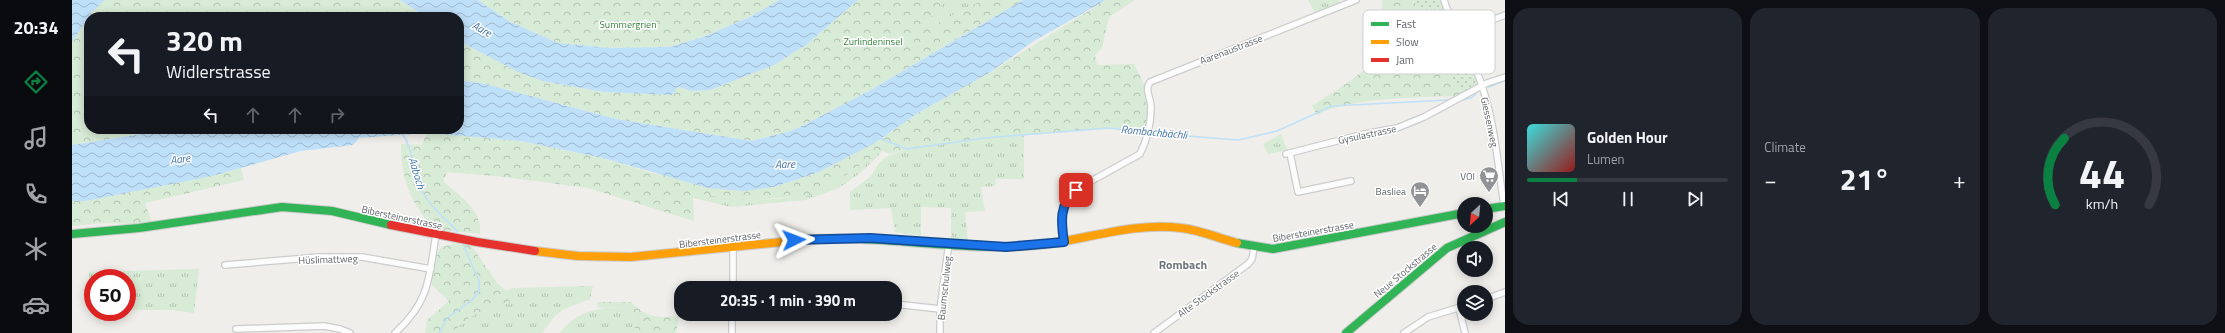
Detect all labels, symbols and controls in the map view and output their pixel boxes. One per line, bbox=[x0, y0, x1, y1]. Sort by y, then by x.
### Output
legend bbox=[1363, 10, 1495, 74]
text: 20:34 bbox=[14, 14, 58, 41]
text: Fast bbox=[1396, 16, 1416, 32]
water label: Aare bbox=[469, 17, 495, 41]
park label: Summergrien bbox=[599, 17, 657, 32]
text: 320 m bbox=[166, 19, 243, 62]
icon: left bbox=[100, 28, 152, 80]
street label: Aarenaustrasse bbox=[1198, 31, 1265, 68]
park label: Zurlindeninsel bbox=[843, 34, 903, 49]
text: Slow bbox=[1396, 34, 1419, 50]
text: Jam bbox=[1396, 52, 1414, 68]
text: Widlerstrasse bbox=[166, 58, 271, 85]
icon: directions bbox=[22, 68, 50, 96]
street label: Giessenweg bbox=[1477, 96, 1502, 149]
icon: left bbox=[200, 104, 222, 126]
icon: ahead bbox=[242, 104, 264, 126]
icon: ahead bbox=[284, 104, 306, 126]
icon: right bbox=[326, 104, 348, 126]
water label: Rombachbächli bbox=[1120, 121, 1190, 143]
street label: Gysulastrasse bbox=[1337, 121, 1398, 148]
icon: music bbox=[22, 124, 50, 152]
text: Golden Hour bbox=[1587, 126, 1668, 149]
text: Climate bbox=[1764, 137, 1806, 157]
text: 44 bbox=[2079, 140, 2126, 203]
text: Lumen bbox=[1587, 149, 1624, 169]
water label: Aare bbox=[169, 150, 192, 168]
water label: Aabach bbox=[405, 155, 430, 191]
water label: Aare bbox=[775, 156, 796, 172]
text: 21° bbox=[1840, 156, 1890, 202]
text: − bbox=[1764, 163, 1777, 197]
text: + bbox=[1953, 163, 1966, 197]
supermarket icon: VOI bbox=[1478, 165, 1500, 193]
place label: VOI bbox=[1460, 169, 1475, 184]
pin bbox=[1059, 173, 1093, 207]
icon: arrive bbox=[1065, 179, 1087, 201]
icon: phone bbox=[22, 180, 50, 208]
hotel icon: Basliea bbox=[1409, 180, 1431, 208]
place label: Basliea bbox=[1376, 184, 1406, 199]
icon: previous bbox=[1550, 188, 1572, 210]
icon: pause bbox=[1617, 188, 1639, 210]
icon: next bbox=[1684, 188, 1706, 210]
text: km/h bbox=[2086, 192, 2118, 214]
north arrow bbox=[1457, 197, 1493, 233]
map controls bbox=[1457, 197, 1493, 321]
street label: Bibersteinerstrasse bbox=[360, 202, 444, 233]
street label: Bibersteinerstrasse bbox=[1271, 217, 1355, 246]
position arrow bbox=[773, 219, 815, 261]
street label: Bibersteinerstrasse bbox=[678, 227, 762, 252]
icon: climate bbox=[22, 235, 50, 263]
street label: Neue Stockstrasse bbox=[1370, 239, 1440, 301]
button: sound bbox=[1457, 241, 1493, 277]
street label: Hüslimattweg bbox=[298, 251, 358, 268]
street label: Baumschulweg bbox=[934, 255, 955, 321]
district label: Rombach bbox=[1159, 255, 1207, 274]
street label: Alte Stockstrasse bbox=[1174, 266, 1242, 321]
speed limit sign: 50 bbox=[84, 269, 136, 321]
button: layers bbox=[1457, 285, 1493, 321]
text: 20:35 · 1 min · 390 m bbox=[720, 289, 856, 312]
icon: car bbox=[22, 291, 50, 319]

